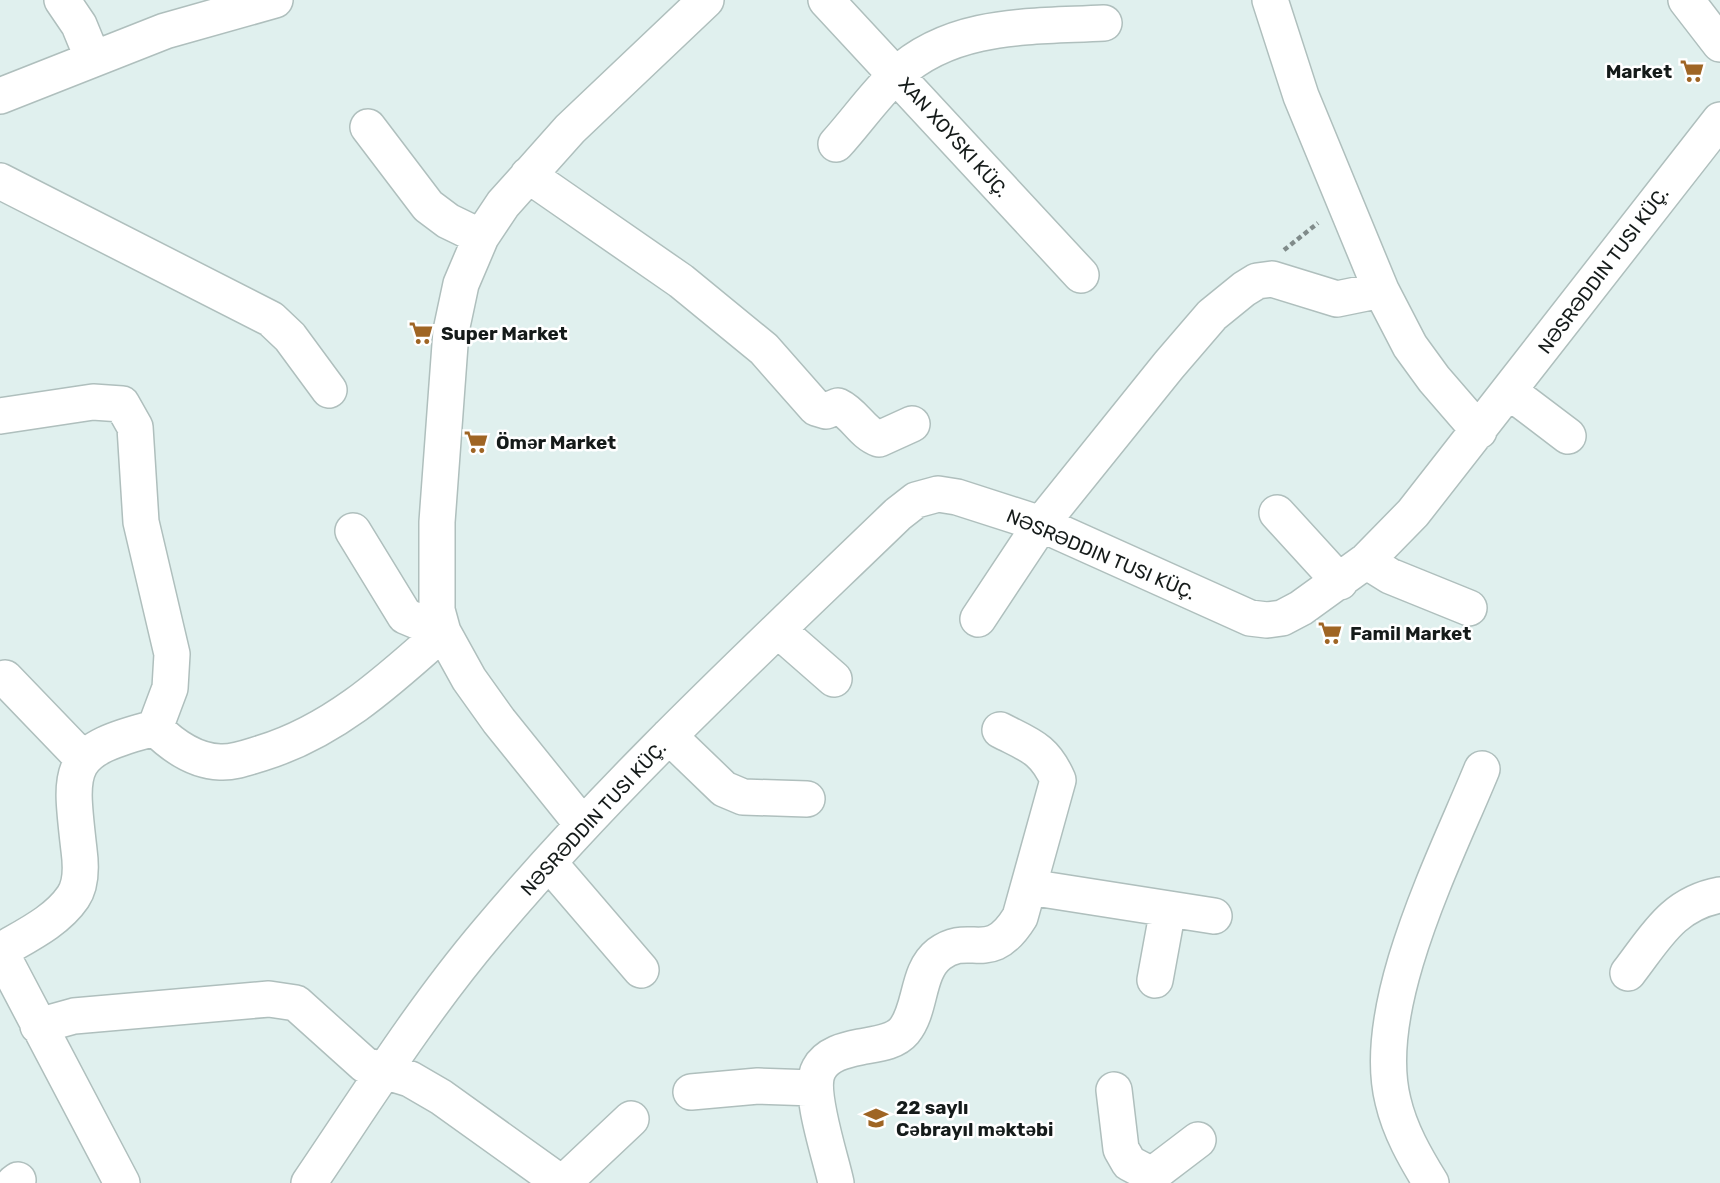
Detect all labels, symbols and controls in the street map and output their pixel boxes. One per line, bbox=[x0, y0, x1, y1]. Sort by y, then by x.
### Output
supermarket icon: Market bbox=[1678, 57, 1706, 85]
place label: Market bbox=[1606, 60, 1672, 83]
street label: XAN XOYSKI KÜÇ. bbox=[894, 73, 1013, 202]
street label: NƏSRƏDDIN TUSI KÜÇ. bbox=[1533, 182, 1674, 358]
supermarket icon: Super Market bbox=[407, 319, 435, 347]
place label: Super Market bbox=[441, 322, 568, 345]
supermarket icon: Ömər Market bbox=[462, 428, 490, 456]
place label: Ömər Market bbox=[496, 431, 616, 454]
street label: NƏSRƏDDIN TUSI KÜÇ. bbox=[1003, 504, 1199, 605]
supermarket icon: Famil Market bbox=[1316, 619, 1344, 647]
place label: Famil Market bbox=[1350, 622, 1471, 645]
street label: NƏSRƏDDIN TUSI KÜÇ. bbox=[516, 736, 671, 900]
place label: 22 saylı Cəbrayıl məktəbi bbox=[896, 1096, 1053, 1141]
school or university icon: 22 saylı Cəbrayıl məktəbi bbox=[862, 1104, 890, 1132]

